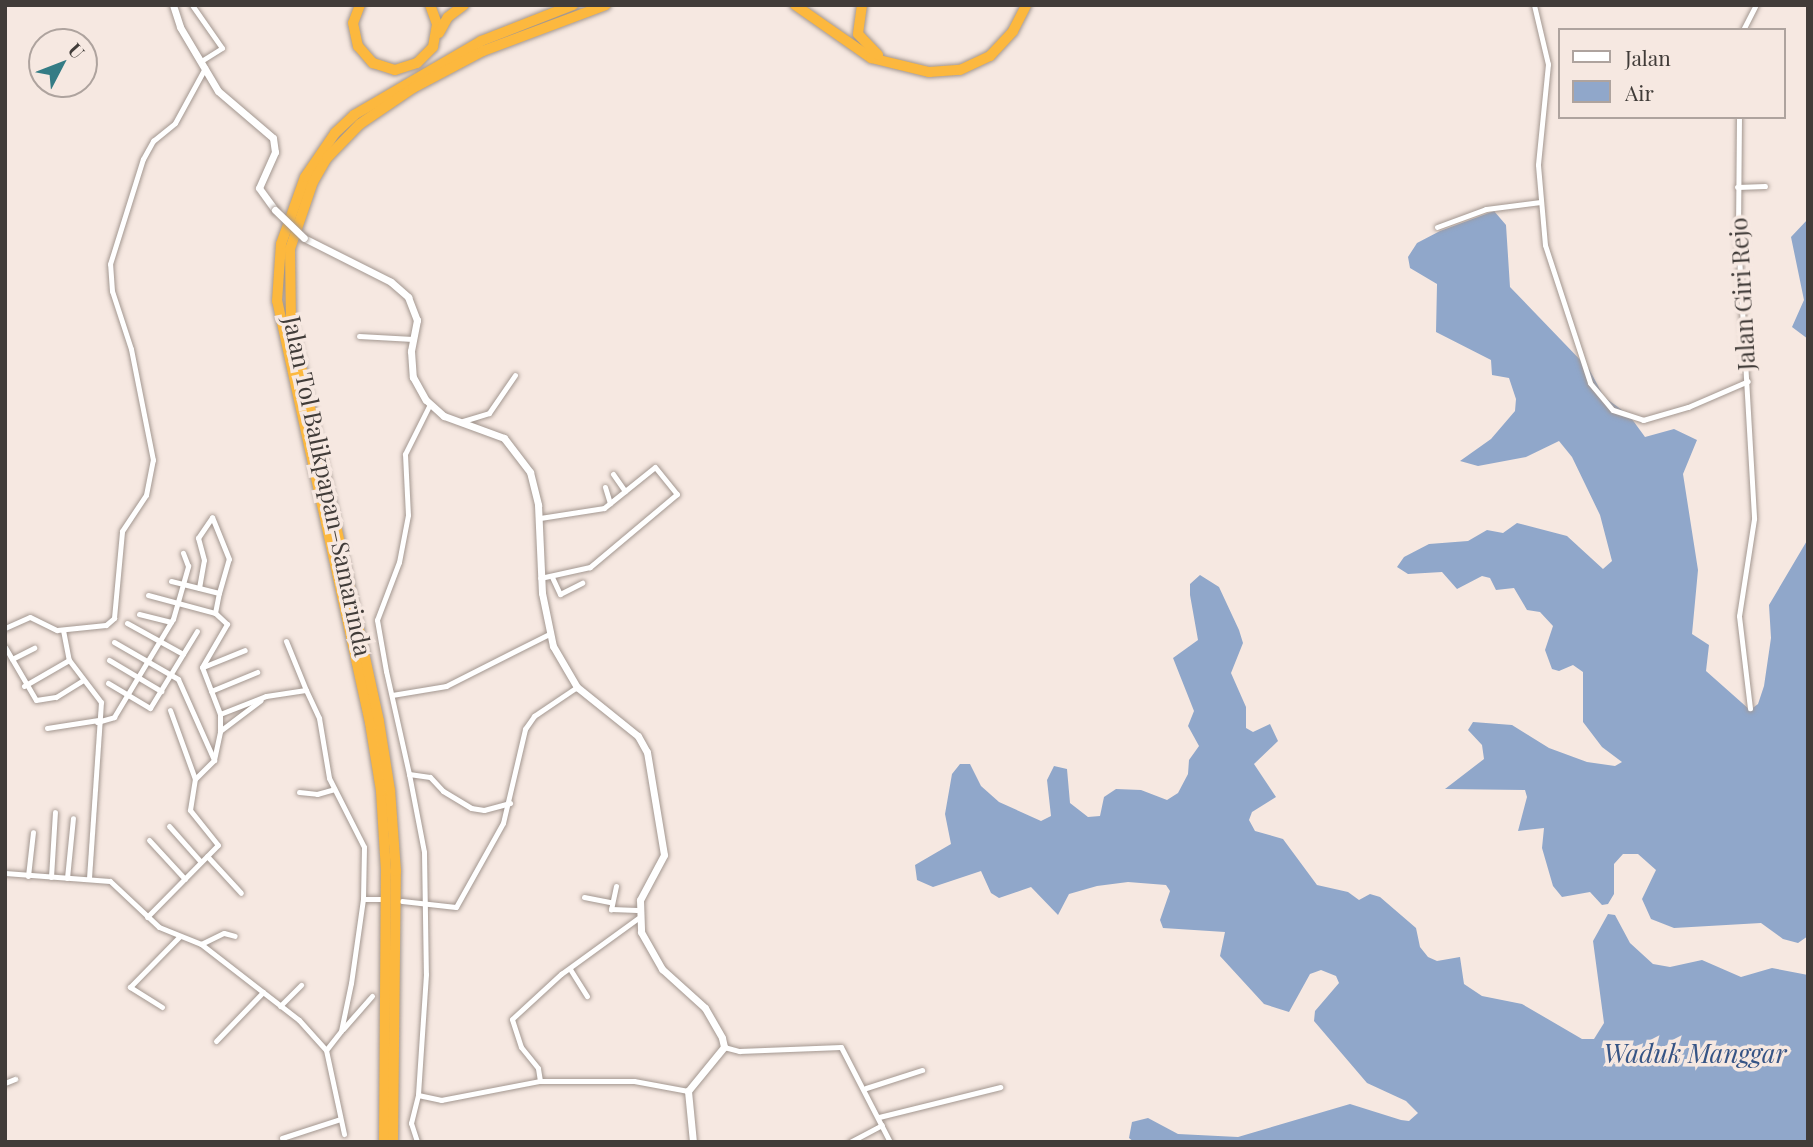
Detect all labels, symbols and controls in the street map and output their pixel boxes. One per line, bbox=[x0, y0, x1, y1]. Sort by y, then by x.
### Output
north arrow bbox=[28, 28, 98, 98]
legend bbox=[1558, 28, 1785, 119]
text: U bbox=[63, 37, 91, 64]
text: Jalan bbox=[1625, 43, 1671, 71]
text: Air bbox=[1625, 78, 1654, 106]
street label: Jalan Giri Rejo bbox=[1724, 217, 1760, 371]
street label: Jalan Tol Balikpapan–Samarinda bbox=[278, 313, 378, 659]
water label: Waduk Manggar bbox=[1603, 1037, 1787, 1069]

